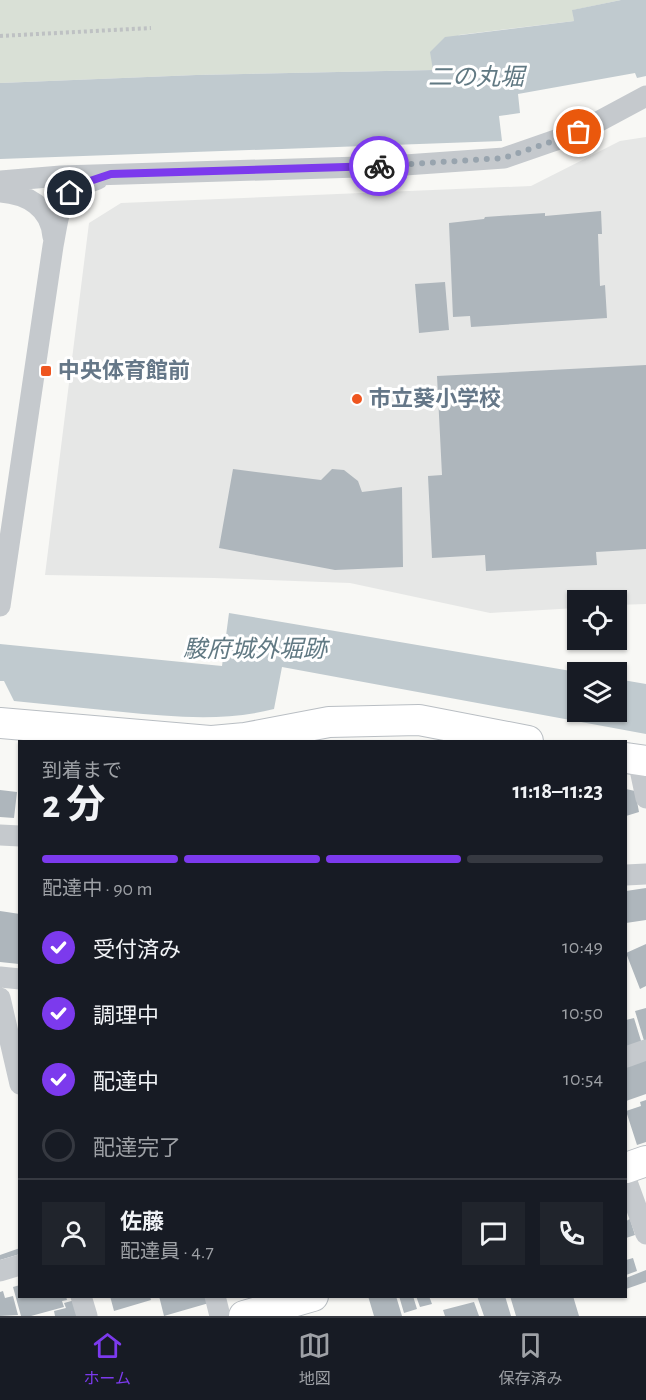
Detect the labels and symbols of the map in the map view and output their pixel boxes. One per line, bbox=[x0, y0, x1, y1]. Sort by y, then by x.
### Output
water label: 二の丸堀 bbox=[428, 64, 528, 90]
pin bbox=[553, 106, 604, 157]
courier bbox=[349, 136, 409, 196]
pin bbox=[44, 167, 95, 218]
place label: 中央体育館前 bbox=[58, 359, 190, 382]
marker: 中央体育館前 bbox=[39, 364, 53, 378]
place label: 市立葵小学校 bbox=[369, 387, 501, 410]
marker: 市立葵小学校 bbox=[350, 392, 364, 406]
water label: 駿府城外堀跡 bbox=[183, 636, 331, 662]

